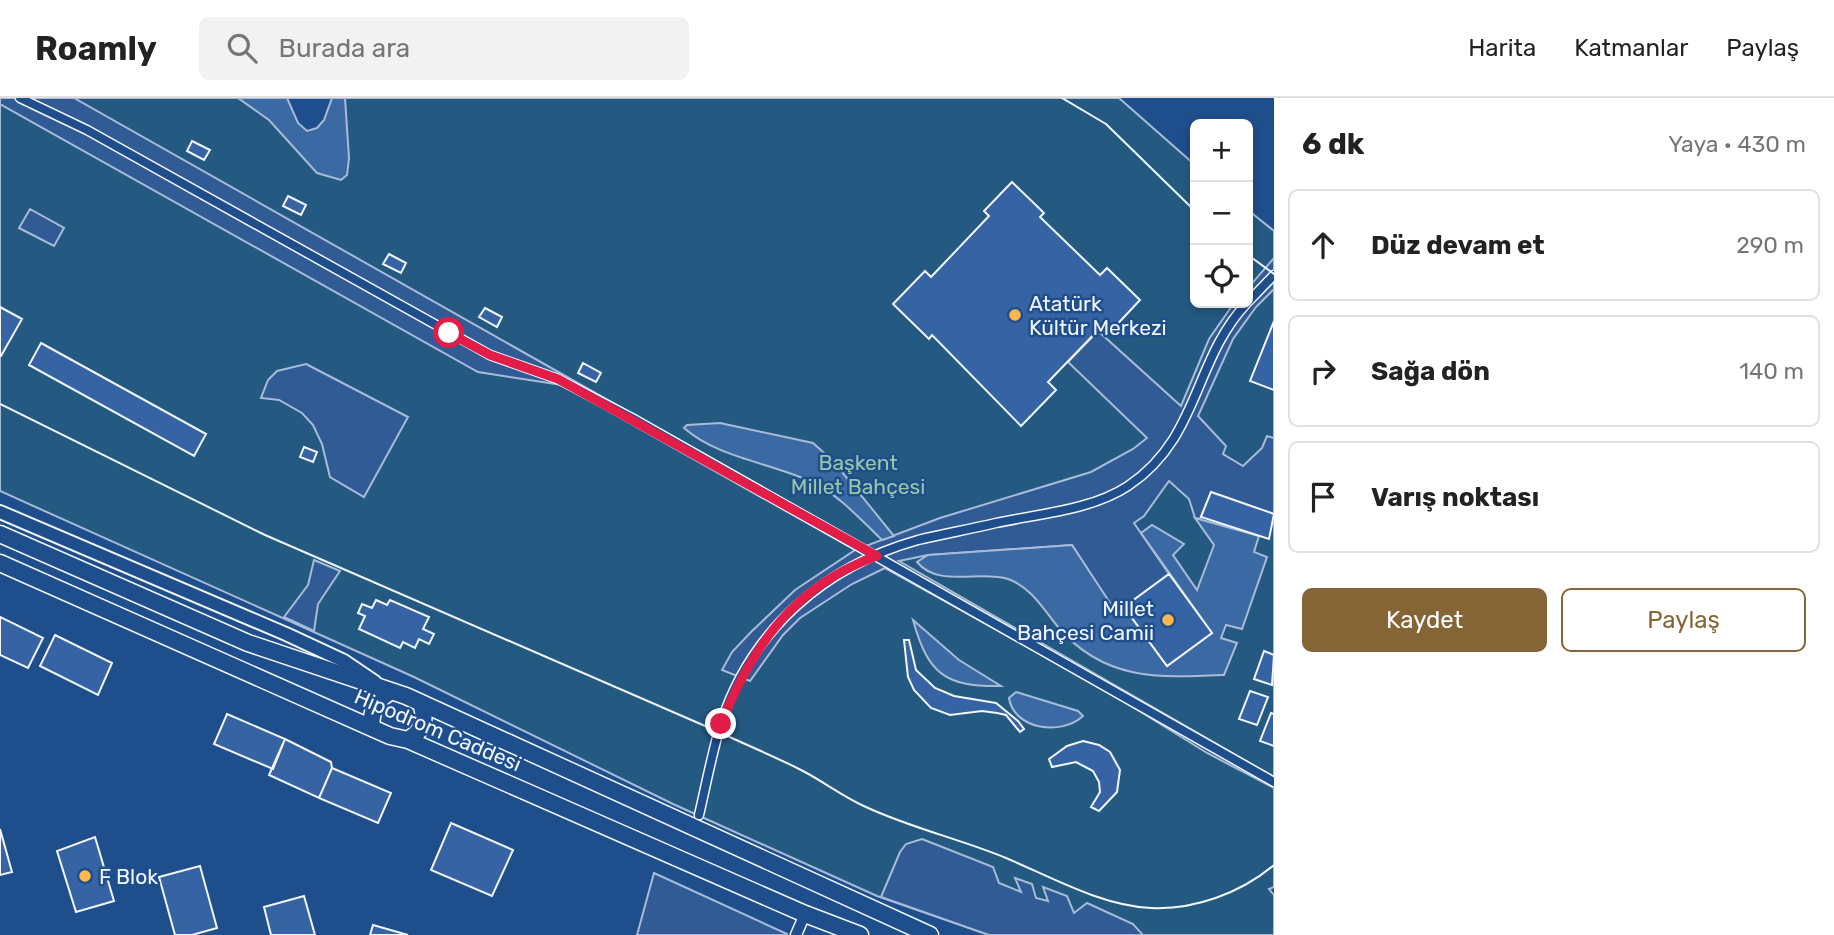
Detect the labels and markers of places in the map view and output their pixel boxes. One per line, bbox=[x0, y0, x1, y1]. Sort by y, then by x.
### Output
place label: Atatürk Kültür Merkezi bbox=[1029, 291, 1167, 340]
marker: Atatürk Kültür Merkezi bbox=[1007, 307, 1023, 323]
place label: Millet Bahçesi Camii bbox=[1017, 596, 1154, 645]
marker: Millet Bahçesi Camii bbox=[1160, 612, 1176, 628]
place label: F Blok bbox=[99, 864, 158, 889]
marker: F Blok bbox=[77, 868, 93, 884]

